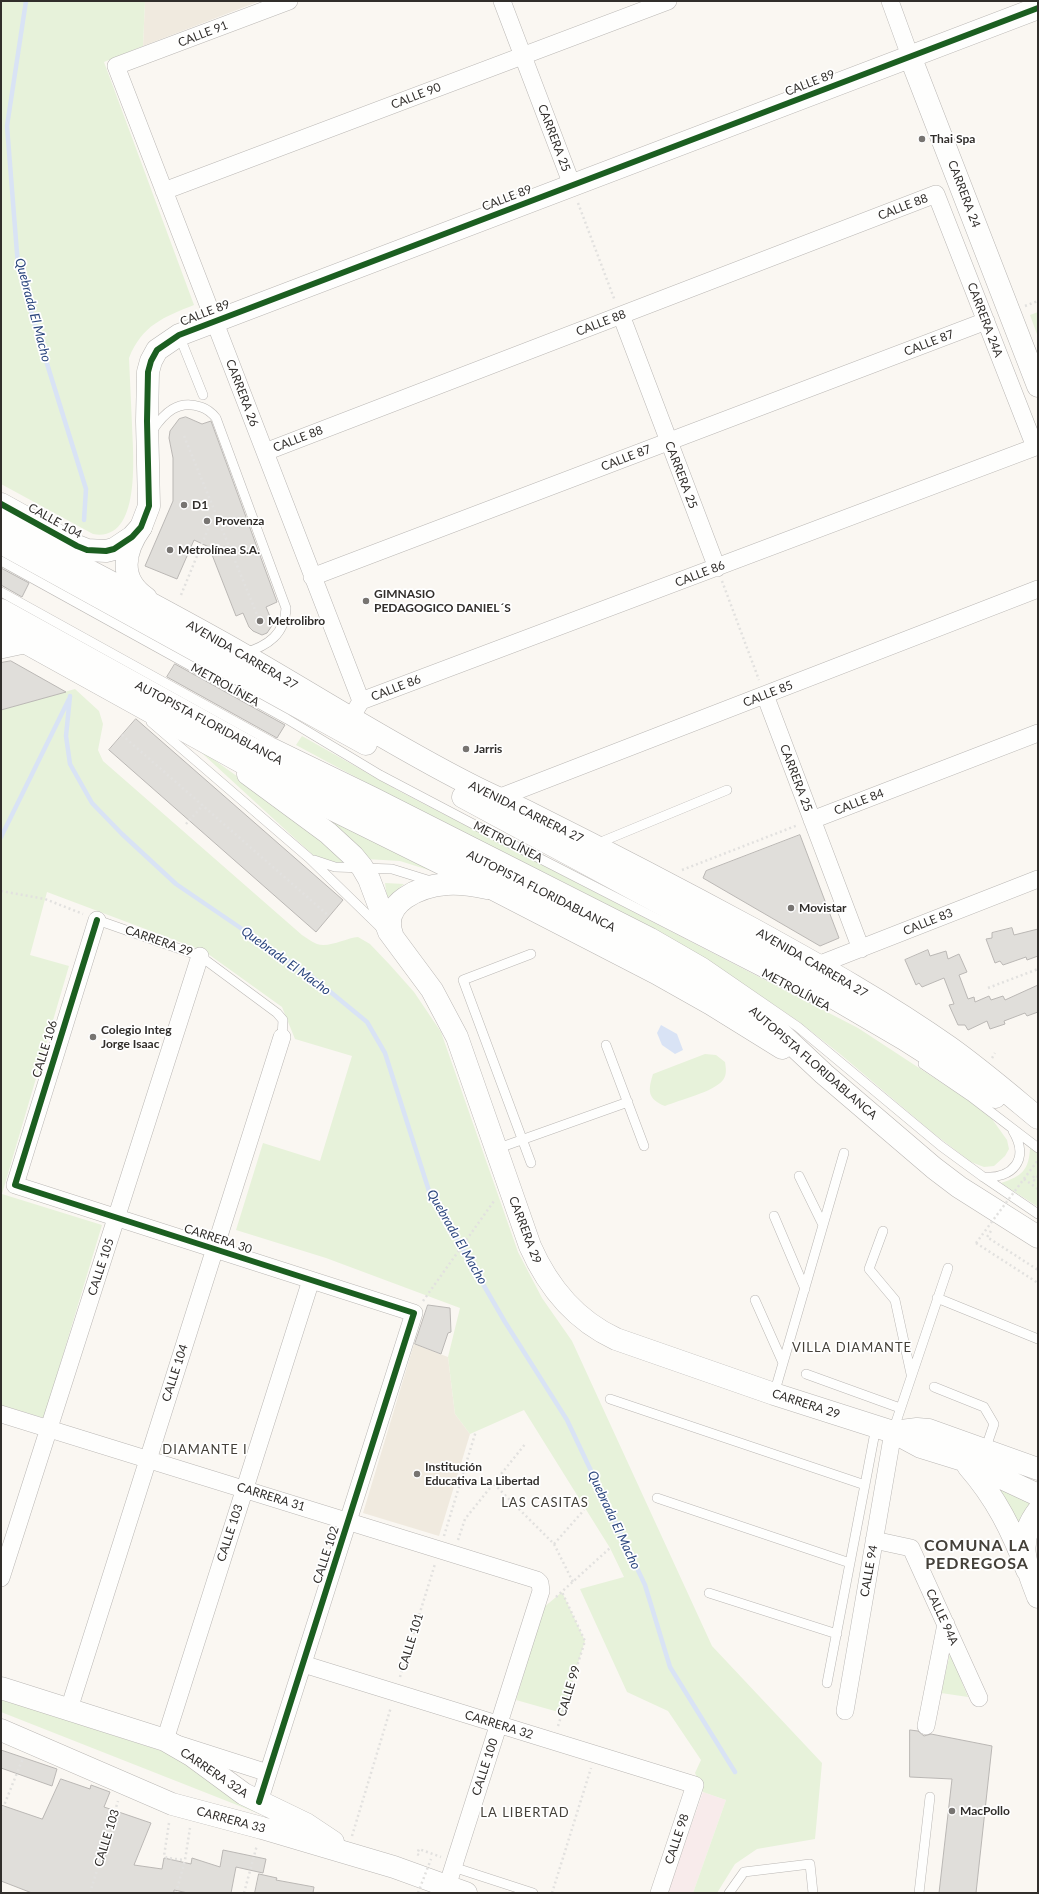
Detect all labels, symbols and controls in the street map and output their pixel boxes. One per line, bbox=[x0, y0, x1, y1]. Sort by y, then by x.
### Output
street label: CALLE 91 bbox=[176, 18, 230, 50]
street label: CALLE 89 bbox=[783, 67, 837, 99]
street label: CALLE 90 bbox=[389, 80, 443, 112]
street label: CARRERA 25 bbox=[535, 102, 573, 174]
place label: Thai Spa bbox=[930, 132, 975, 146]
marker: Thai Spa bbox=[917, 134, 927, 144]
street label: CARRERA 24 bbox=[945, 158, 983, 230]
street label: CALLE 89 bbox=[480, 182, 534, 214]
street label: CALLE 88 bbox=[876, 191, 930, 223]
water label: Quebrada El Macho bbox=[12, 256, 54, 364]
street label: CARRERA 24A bbox=[964, 281, 1006, 359]
street label: CALLE 89 bbox=[178, 297, 232, 329]
street label: CALLE 88 bbox=[574, 307, 628, 339]
street label: CALLE 87 bbox=[902, 327, 956, 359]
street label: CARRERA 26 bbox=[223, 357, 261, 429]
street label: CALLE 88 bbox=[271, 423, 325, 455]
street label: CARRERA 25 bbox=[662, 439, 700, 511]
street label: CALLE 87 bbox=[599, 442, 653, 474]
place label: D1 bbox=[192, 498, 208, 512]
street label: CALLE 104 bbox=[26, 500, 84, 542]
marker: D1 bbox=[179, 500, 189, 510]
place label: Provenza bbox=[215, 514, 264, 528]
marker: Provenza bbox=[202, 516, 212, 526]
place label: Metrolínea S.A. bbox=[178, 543, 260, 557]
marker: Metrolínea S.A. bbox=[165, 545, 175, 555]
street label: CALLE 86 bbox=[673, 558, 727, 590]
place label: GIMNASIO PEDAGOGICO DANIEL´S bbox=[374, 587, 511, 615]
marker: GIMNASIO PEDAGOGICO DANIEL´S bbox=[361, 596, 371, 606]
place label: Metrolibro bbox=[268, 614, 325, 628]
marker: Metrolibro bbox=[255, 616, 265, 626]
street label: AVENIDA CARRERA 27 bbox=[184, 617, 300, 693]
street label: METROLÍNEA bbox=[188, 660, 262, 710]
street label: CALLE 86 bbox=[369, 672, 423, 704]
street label: AUTOPISTA FLORIDABLANCA bbox=[133, 678, 285, 768]
street label: CALLE 85 bbox=[741, 678, 795, 710]
place label: Jarris bbox=[474, 742, 502, 756]
street label: CARRERA 25 bbox=[777, 742, 815, 814]
marker: Jarris bbox=[461, 744, 471, 754]
street label: AVENIDA CARRERA 27 bbox=[466, 778, 586, 846]
street label: CALLE 84 bbox=[832, 786, 886, 818]
street label: METROLÍNEA bbox=[471, 818, 545, 866]
street label: AUTOPISTA FLORIDABLANCA bbox=[464, 847, 618, 935]
place label: Movistar bbox=[799, 901, 847, 915]
marker: Movistar bbox=[786, 903, 796, 913]
street label: CALLE 83 bbox=[901, 906, 955, 938]
street label: CARRERA 29 bbox=[123, 923, 195, 959]
water label: Quebrada El Macho bbox=[238, 923, 334, 999]
street label: AVENIDA CARRERA 27 bbox=[754, 925, 870, 1001]
street label: METROLÍNEA bbox=[759, 966, 833, 1014]
street label: AUTOPISTA FLORIDABLANCA bbox=[746, 1003, 880, 1123]
street label: CALLE 106 bbox=[29, 1019, 61, 1079]
place label: Colegio Integ Jorge Isaac bbox=[101, 1023, 172, 1051]
marker: Colegio Integ Jorge Isaac bbox=[88, 1032, 98, 1042]
water label: Quebrada El Macho bbox=[423, 1187, 491, 1287]
street label: CARRERA 29 bbox=[506, 1194, 544, 1266]
street label: CARRERA 30 bbox=[182, 1221, 254, 1257]
street label: CALLE 105 bbox=[85, 1237, 117, 1297]
district label: VILLA DIAMANTE bbox=[792, 1340, 912, 1356]
street label: CALLE 104 bbox=[159, 1343, 191, 1403]
street label: CARRERA 29 bbox=[770, 1386, 842, 1422]
district label: DIAMANTE I bbox=[162, 1442, 248, 1458]
place label: Institución Educativa La Libertad bbox=[425, 1460, 540, 1488]
water label: Quebrada El Macho bbox=[584, 1468, 644, 1572]
marker: Institución Educativa La Libertad bbox=[412, 1469, 422, 1479]
street label: CARRERA 31 bbox=[235, 1480, 307, 1514]
district label: LAS CASITAS bbox=[501, 1495, 589, 1511]
street label: CALLE 103 bbox=[214, 1503, 246, 1563]
street label: CALLE 102 bbox=[310, 1525, 342, 1585]
district label: COMUNA LA PEDREGOSA bbox=[924, 1536, 1030, 1574]
street label: CALLE 94 bbox=[857, 1544, 881, 1598]
street label: CALLE 94A bbox=[923, 1587, 961, 1647]
street label: CALLE 101 bbox=[395, 1612, 427, 1672]
street label: CALLE 99 bbox=[554, 1664, 584, 1718]
street label: CARRERA 32 bbox=[463, 1708, 535, 1742]
street label: CALLE 100 bbox=[469, 1737, 501, 1797]
street label: CARRERA 32A bbox=[177, 1745, 251, 1801]
street label: CARRERA 33 bbox=[195, 1804, 267, 1836]
place label: MacPollo bbox=[960, 1804, 1010, 1818]
district label: LA LIBERTAD bbox=[480, 1805, 570, 1821]
marker: MacPollo bbox=[947, 1806, 957, 1816]
street label: CALLE 103 bbox=[91, 1808, 123, 1868]
street label: CALLE 98 bbox=[662, 1812, 692, 1866]

